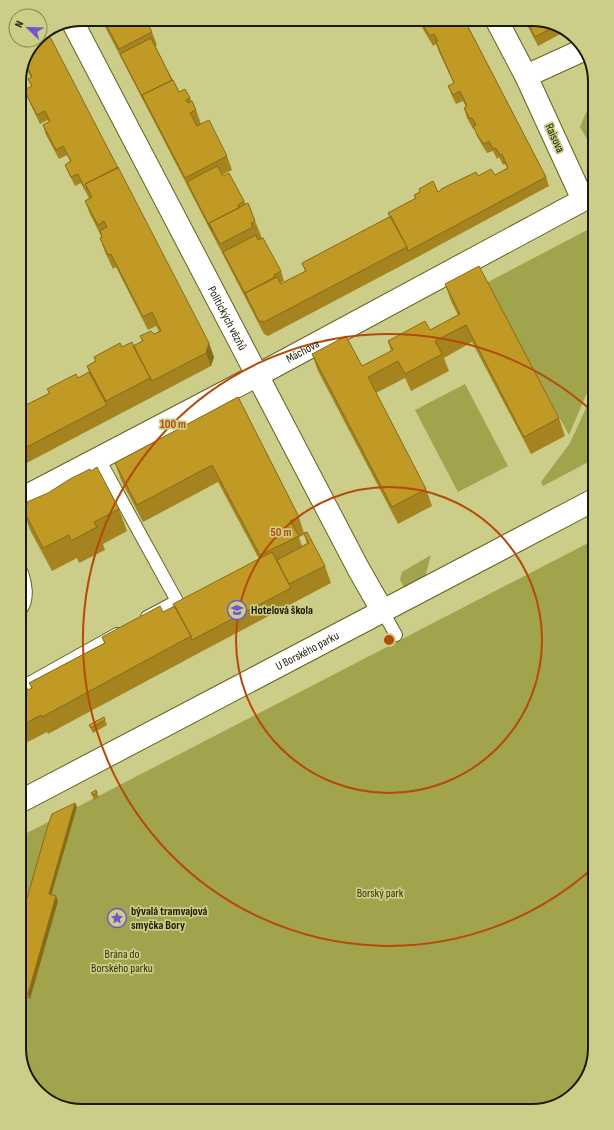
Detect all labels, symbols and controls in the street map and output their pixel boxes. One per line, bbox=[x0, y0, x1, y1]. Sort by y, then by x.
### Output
north arrow bbox=[8, 8, 48, 48]
text: N bbox=[12, 19, 26, 30]
street label: Raisova bbox=[541, 121, 568, 156]
street label: Politických vězňů bbox=[204, 284, 250, 353]
street label: Máchova bbox=[283, 336, 322, 367]
text: 100 m bbox=[160, 417, 186, 432]
text: 50 m bbox=[271, 525, 291, 540]
school or university icon: Hotelová škola bbox=[226, 599, 248, 621]
place label: Hotelová škola bbox=[251, 603, 313, 618]
street label: U Borského parku bbox=[273, 628, 342, 674]
centre of rings bbox=[382, 633, 396, 647]
park label: Borský park bbox=[357, 886, 404, 901]
place label: bývalá tramvajová smyčka Bory bbox=[131, 904, 208, 933]
place icon: bývalá tramvajová smyčka Bory bbox=[106, 907, 128, 929]
park label: Brána do Borského parku bbox=[91, 947, 153, 976]

